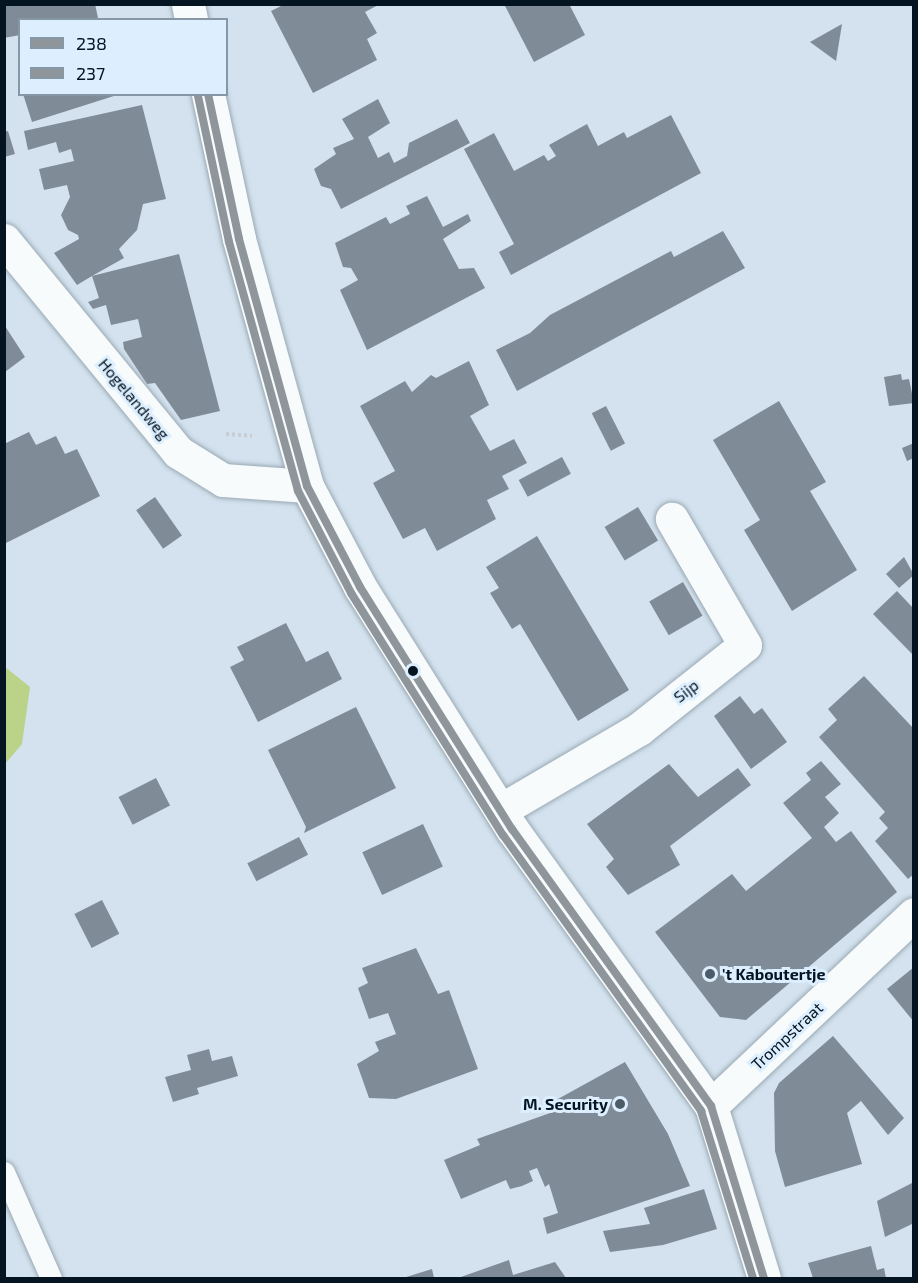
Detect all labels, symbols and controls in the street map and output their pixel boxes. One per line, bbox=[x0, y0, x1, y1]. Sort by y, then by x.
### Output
legend bbox=[18, 18, 228, 96]
text: 238 bbox=[76, 32, 107, 54]
text: 237 bbox=[76, 62, 105, 84]
street label: Hogelandweg bbox=[95, 355, 173, 443]
unlabelled marker bbox=[407, 665, 419, 677]
street label: Sijp bbox=[670, 675, 702, 707]
place label: 't Kaboutertje bbox=[722, 964, 826, 984]
marker: 't Kaboutertje bbox=[703, 967, 717, 981]
street label: Trompstraat bbox=[747, 998, 827, 1074]
place label: M. Security bbox=[523, 1094, 608, 1114]
marker: M. Security bbox=[613, 1097, 627, 1111]

